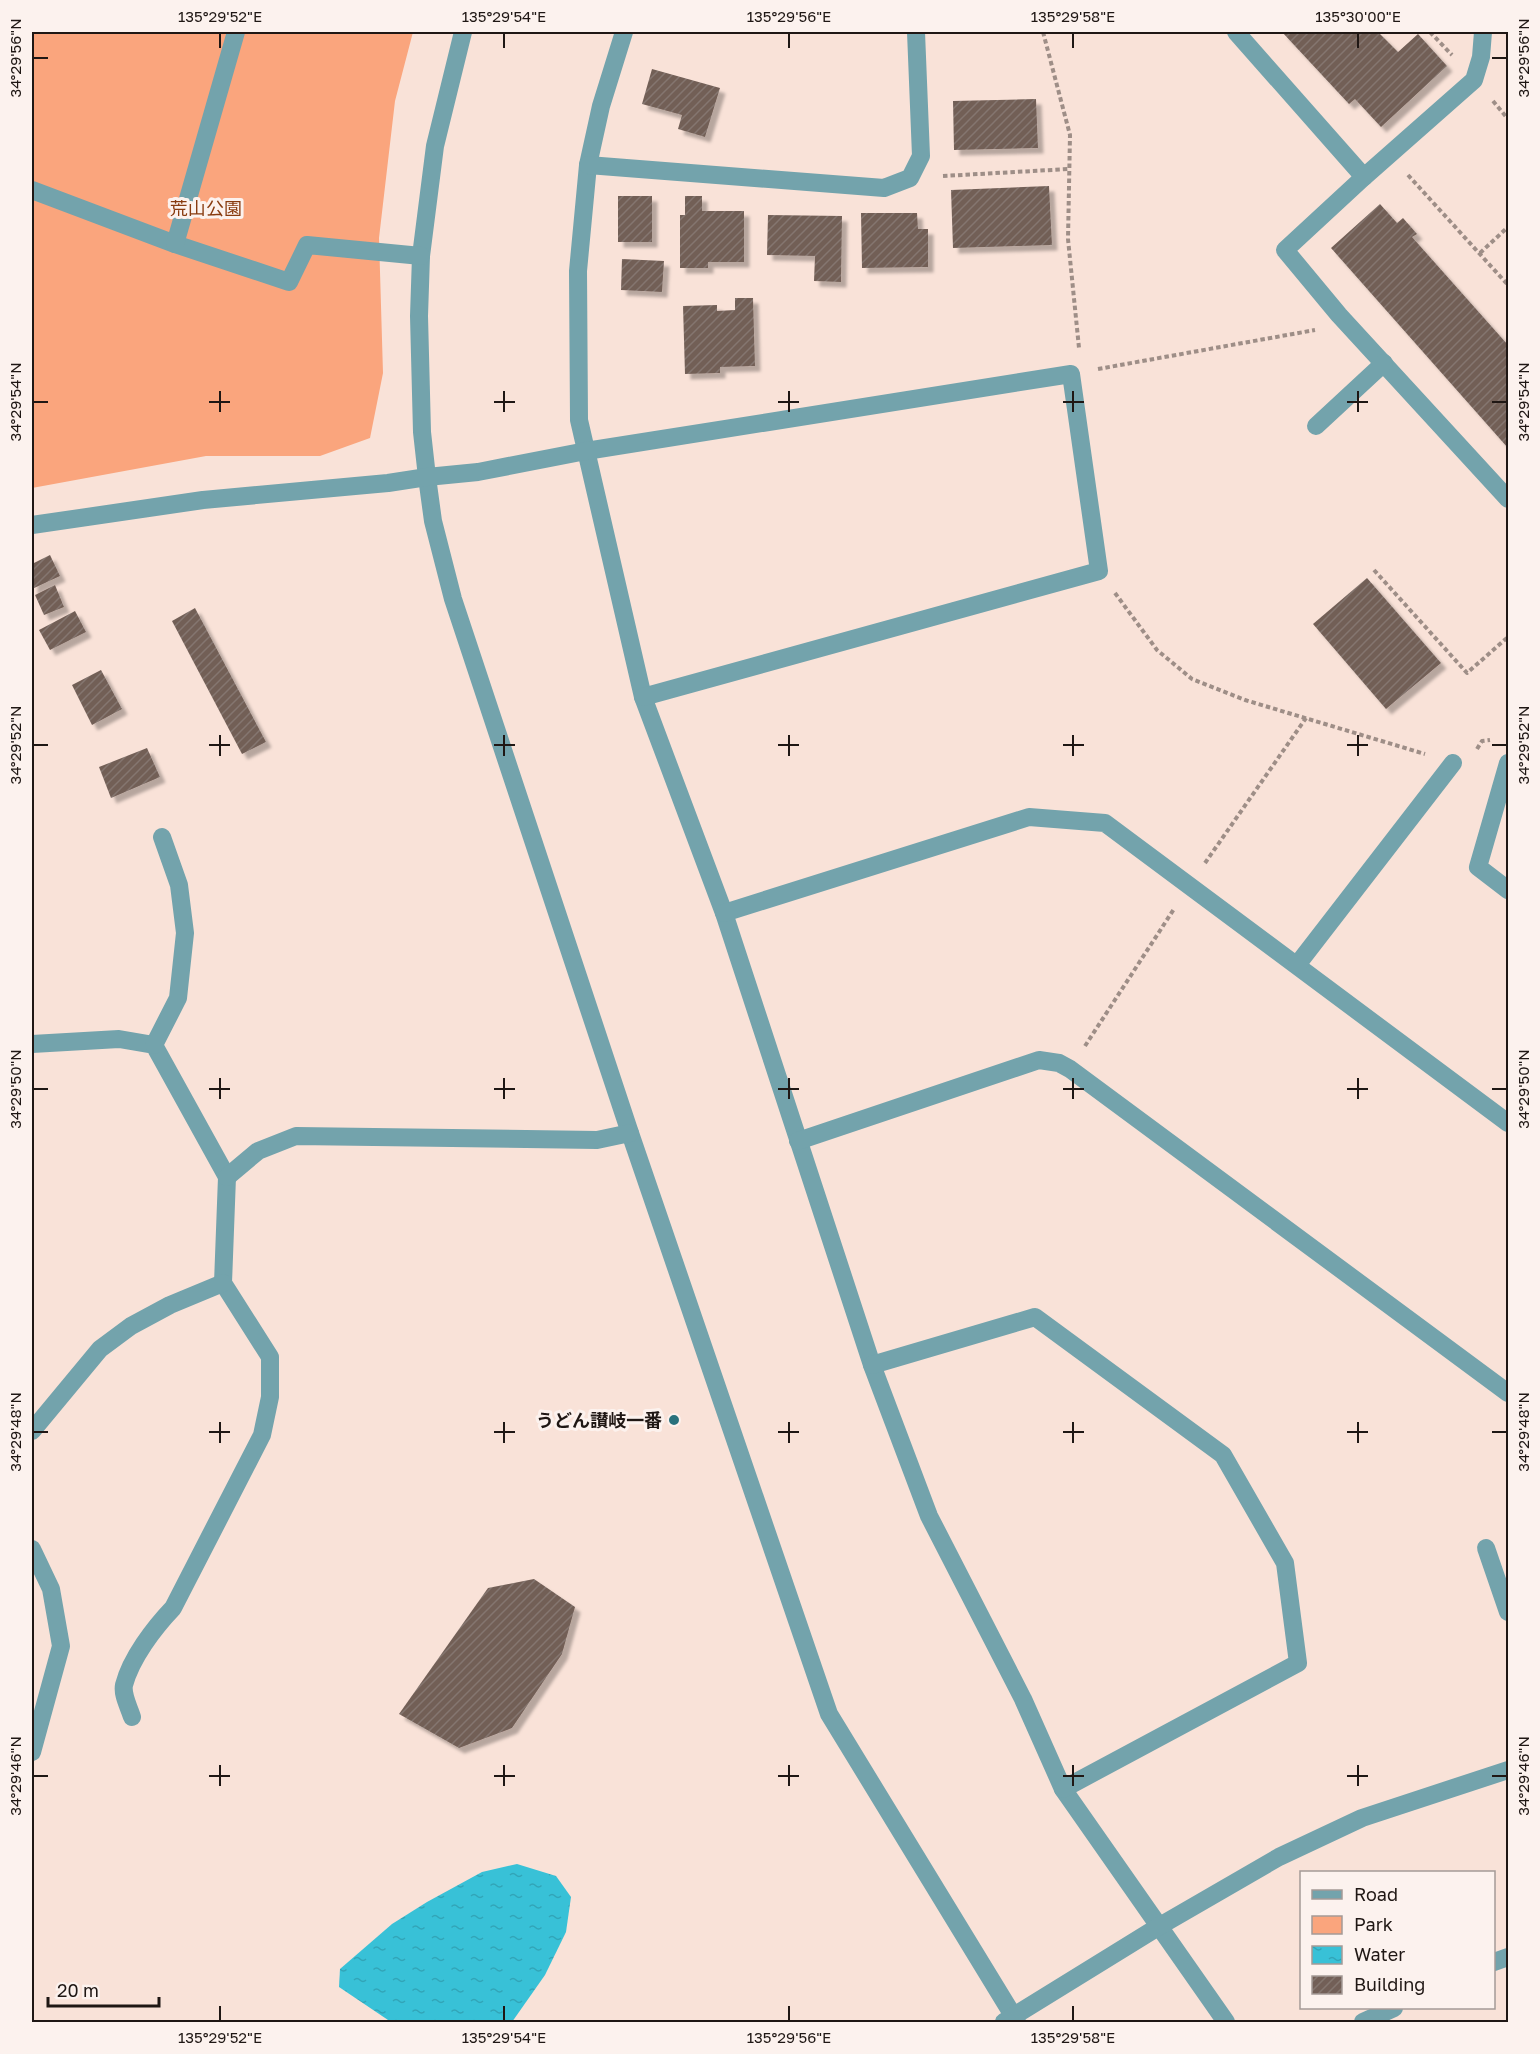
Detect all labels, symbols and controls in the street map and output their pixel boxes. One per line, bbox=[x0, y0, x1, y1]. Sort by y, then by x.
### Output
text: 135°29'52"E bbox=[178, 7, 262, 25]
text: 135°29'54"E bbox=[462, 7, 546, 25]
text: 135°29'56"E bbox=[747, 7, 831, 25]
text: 135°29'58"E bbox=[1031, 7, 1115, 25]
text: 135°30'00"E bbox=[1315, 7, 1401, 25]
text: 34°29'56"N bbox=[6, 18, 24, 98]
text: 34°29'56"N bbox=[1514, 18, 1532, 98]
park label: 荒山公園 bbox=[170, 197, 242, 219]
text: 34°29'54"N bbox=[6, 362, 24, 442]
text: 34°29'54"N bbox=[1514, 362, 1532, 442]
text: 34°29'52"N bbox=[6, 706, 24, 784]
text: 34°29'52"N bbox=[1514, 706, 1532, 784]
text: 34°29'50"N bbox=[6, 1049, 24, 1129]
text: 34°29'50"N bbox=[1514, 1049, 1532, 1129]
text: 34°29'48"N bbox=[6, 1392, 24, 1472]
text: 34°29'48"N bbox=[1514, 1392, 1532, 1472]
place label: うどん讃岐一番 bbox=[536, 1409, 662, 1431]
marker: うどん讃岐一番 bbox=[667, 1413, 681, 1427]
text: 34°29'46"N bbox=[6, 1736, 24, 1816]
text: 34°29'46"N bbox=[1514, 1736, 1532, 1816]
legend bbox=[1300, 1871, 1495, 2009]
text: Road bbox=[1354, 1883, 1398, 1905]
text: Park bbox=[1354, 1913, 1393, 1935]
text: Water bbox=[1354, 1943, 1405, 1965]
scale bar bbox=[48, 1970, 159, 2008]
text: Building bbox=[1354, 1973, 1425, 1995]
text: 20 m bbox=[57, 1979, 99, 2001]
text: 135°29'52"E bbox=[178, 2028, 262, 2046]
text: 135°29'54"E bbox=[462, 2028, 546, 2046]
text: 135°29'56"E bbox=[747, 2028, 831, 2046]
text: 135°29'58"E bbox=[1031, 2028, 1115, 2046]

